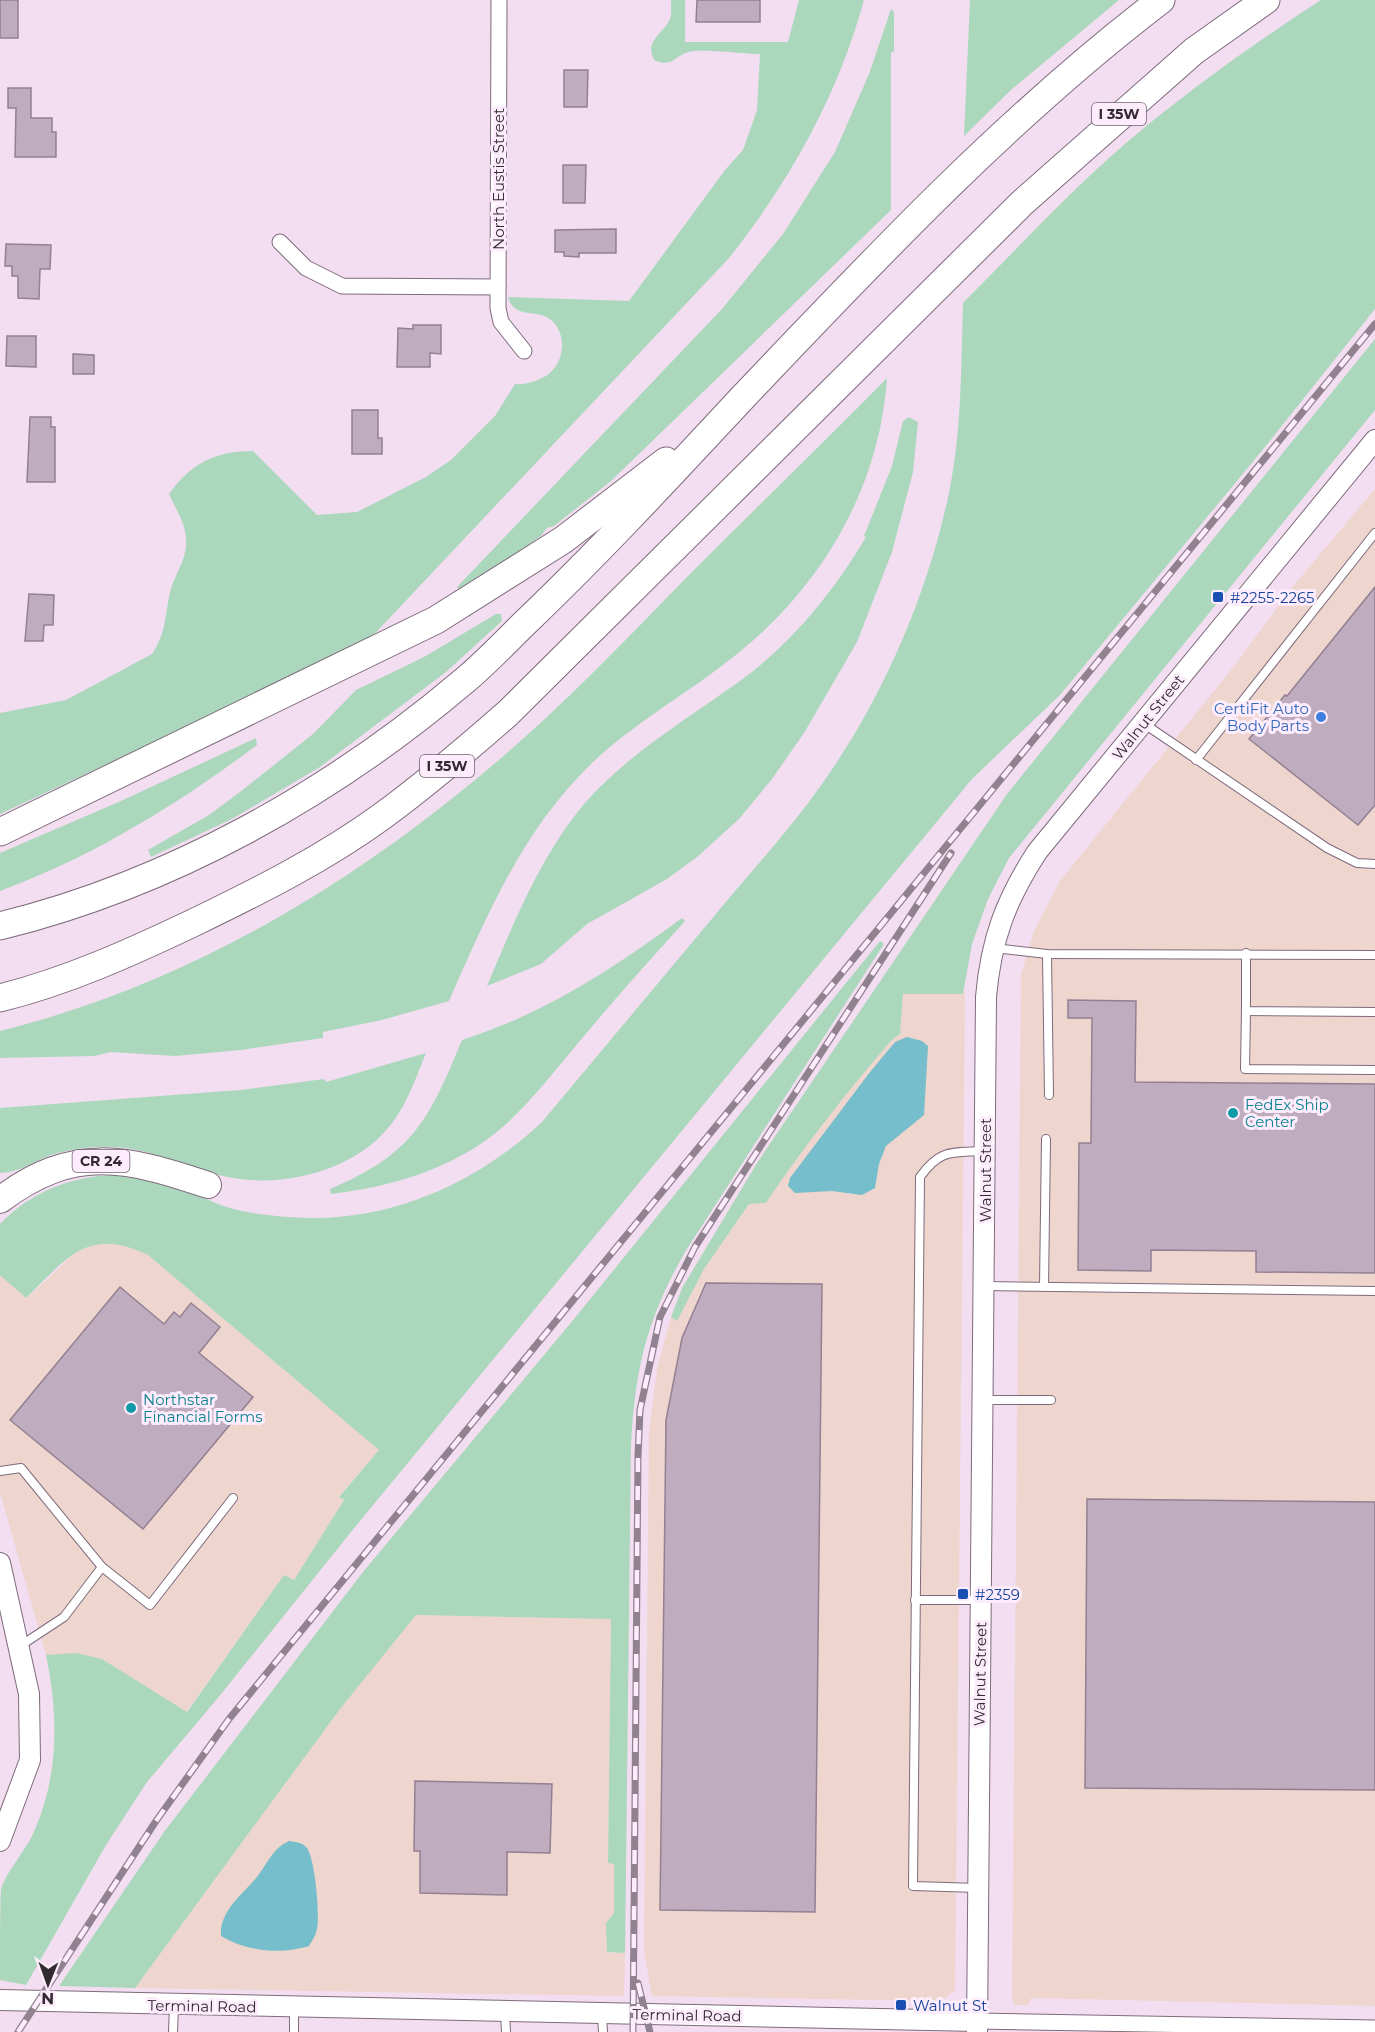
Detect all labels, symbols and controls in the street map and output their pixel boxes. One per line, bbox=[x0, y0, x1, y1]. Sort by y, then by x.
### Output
road number: I 35W bbox=[1092, 103, 1146, 125]
street label: North Eustis Street bbox=[489, 108, 508, 250]
place label: #2255-2265 bbox=[1230, 588, 1315, 607]
marker: #2255-2265 bbox=[1211, 590, 1225, 604]
street label: Walnut Street bbox=[1108, 670, 1188, 764]
place label: CertiFit Auto Body Parts bbox=[1214, 699, 1309, 735]
marker: CertiFit Auto Body Parts bbox=[1314, 710, 1328, 724]
road number: I 35W bbox=[420, 755, 474, 777]
place label: FedEx Ship Center bbox=[1245, 1095, 1329, 1131]
marker: FedEx Ship Center bbox=[1226, 1106, 1240, 1120]
street label: Walnut Street bbox=[976, 1118, 995, 1222]
road number: CR 24 bbox=[72, 1150, 130, 1172]
place label: Northstar Financial Forms bbox=[143, 1390, 263, 1426]
marker: Northstar Financial Forms bbox=[124, 1401, 138, 1415]
place label: #2359 bbox=[975, 1585, 1020, 1604]
marker: #2359 bbox=[956, 1587, 970, 1601]
street label: Walnut Street bbox=[970, 1622, 990, 1726]
north arrow bbox=[18, 1954, 78, 2014]
text: N bbox=[41, 1989, 54, 2008]
street label: Terminal Road bbox=[147, 1996, 257, 2016]
place label: Walnut St bbox=[913, 1996, 987, 2015]
marker: Walnut St bbox=[894, 1998, 908, 2012]
street label: Terminal Road bbox=[632, 2005, 742, 2025]

